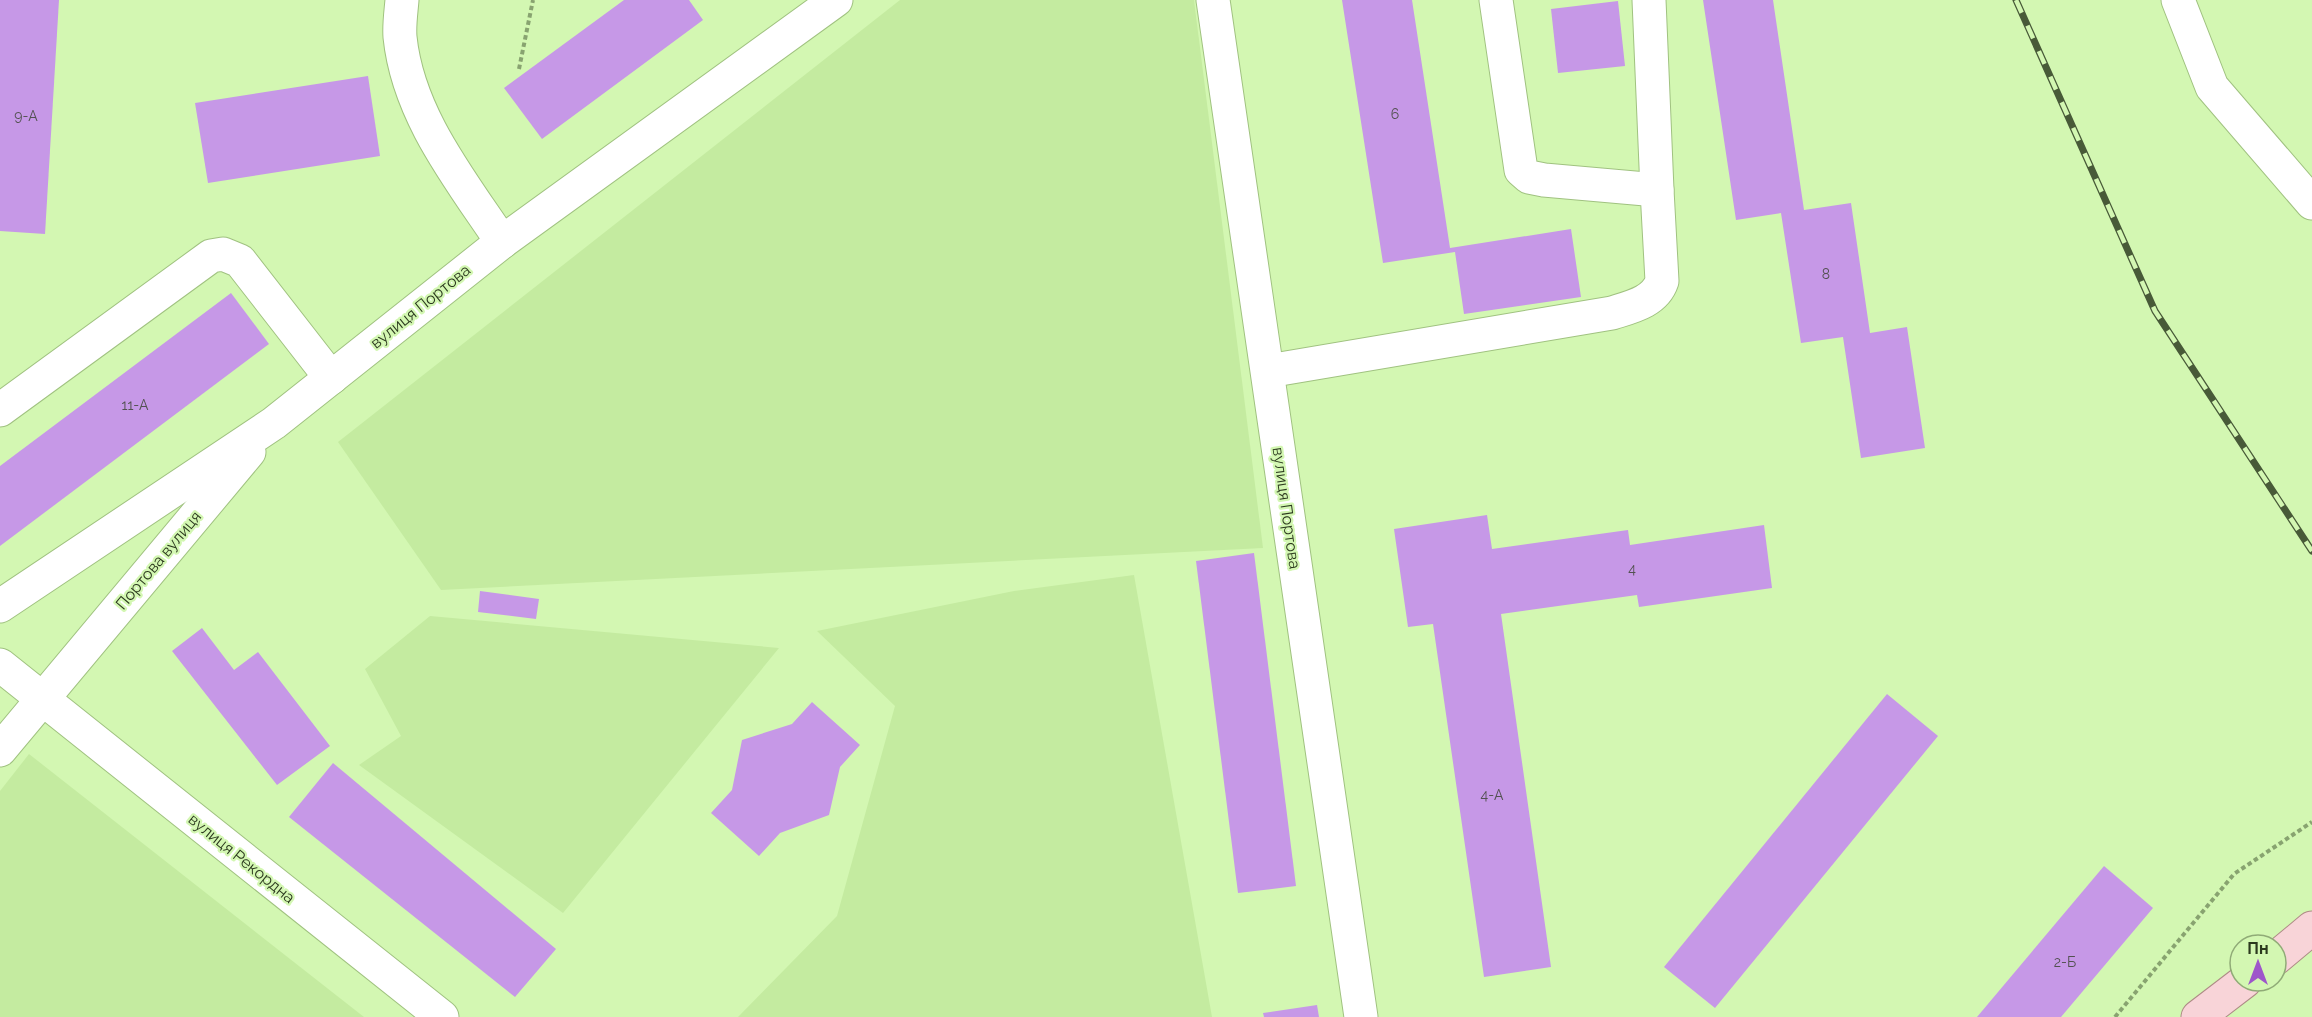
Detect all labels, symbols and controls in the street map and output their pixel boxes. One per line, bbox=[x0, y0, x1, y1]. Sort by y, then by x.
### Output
house number: 6 bbox=[1391, 106, 1399, 122]
house number: 9-А bbox=[14, 108, 38, 124]
street label: вулиця Портова bbox=[367, 260, 474, 352]
house number: 8 bbox=[1822, 266, 1830, 282]
house number: 11-А bbox=[121, 397, 149, 413]
street label: вулиця Портова bbox=[1269, 446, 1304, 570]
street label: Портова вулиця bbox=[112, 507, 205, 613]
house number: 4 bbox=[1628, 561, 1636, 577]
house number: 4-А bbox=[1481, 787, 1504, 803]
street label: вулиця Рекордна bbox=[185, 810, 299, 907]
north arrow bbox=[2228, 933, 2288, 993]
text: Пн bbox=[2247, 939, 2269, 958]
house number: 2-Б bbox=[2054, 954, 2076, 970]

